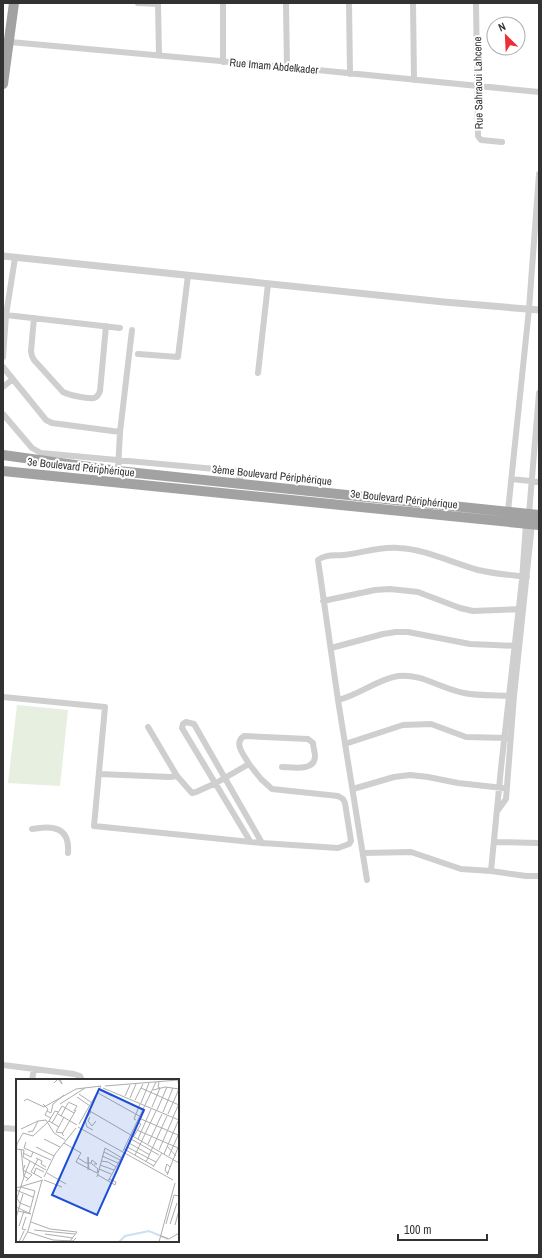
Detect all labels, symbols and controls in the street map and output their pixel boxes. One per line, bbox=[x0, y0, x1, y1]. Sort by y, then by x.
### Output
north arrow bbox=[486, 16, 526, 56]
text: N bbox=[496, 19, 508, 35]
street label: Rue Sahraoui Lahcene bbox=[470, 36, 486, 130]
street label: Rue Imam Abdelkader bbox=[229, 55, 319, 77]
street label: 3e Boulevard Périphérique bbox=[27, 454, 135, 480]
street label: 3ème Boulevard Périphérique bbox=[211, 462, 333, 488]
street label: 3e Boulevard Périphérique bbox=[350, 486, 458, 512]
inset map bbox=[16, 1079, 179, 1242]
scale bar bbox=[398, 1216, 487, 1242]
text: 100 m bbox=[404, 1222, 431, 1238]

